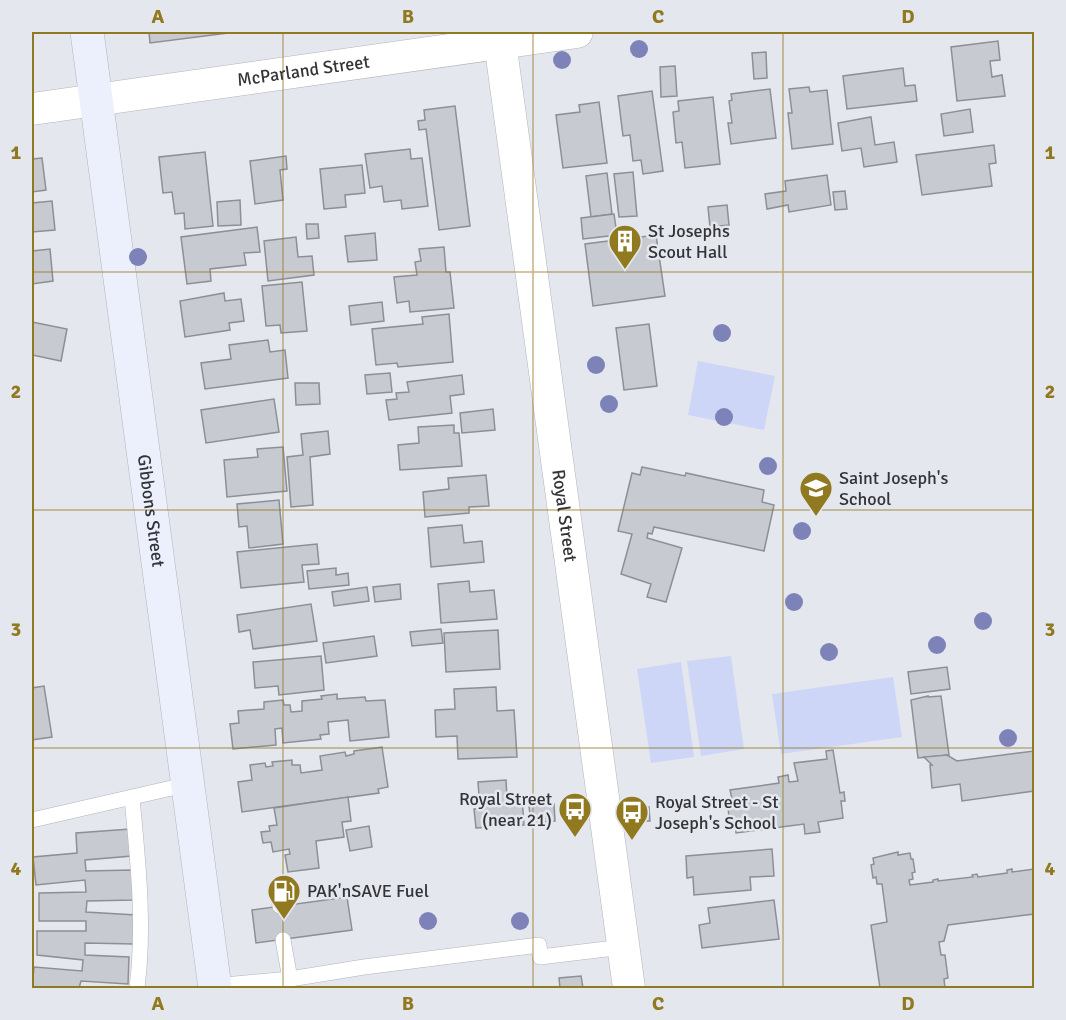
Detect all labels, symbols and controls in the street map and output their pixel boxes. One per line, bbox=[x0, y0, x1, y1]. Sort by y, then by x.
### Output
text: A bbox=[152, 4, 165, 29]
text: B bbox=[402, 4, 414, 29]
text: C bbox=[652, 4, 664, 29]
text: D bbox=[901, 4, 915, 29]
street label: McParland Street bbox=[236, 50, 371, 91]
text: 1 bbox=[11, 140, 22, 165]
text: 1 bbox=[1045, 140, 1056, 165]
place label: St Josephs Scout Hall bbox=[648, 220, 730, 263]
building icon: St Josephs Scout Hall bbox=[607, 223, 643, 270]
text: 2 bbox=[11, 379, 21, 404]
text: 2 bbox=[1045, 379, 1055, 404]
street label: Gibbons Street bbox=[133, 453, 170, 568]
place label: Saint Joseph's School bbox=[839, 467, 948, 510]
street label: Royal Street bbox=[547, 468, 582, 563]
school or university icon: Saint Joseph's School bbox=[798, 470, 834, 517]
text: 3 bbox=[11, 617, 21, 642]
text: 3 bbox=[1045, 617, 1055, 642]
place label: Royal Street (near 21) bbox=[459, 788, 552, 831]
bus stop icon: Royal Street (near 21) bbox=[557, 791, 593, 838]
place label: Royal Street - St Joseph's School bbox=[655, 791, 779, 834]
bus stop icon: Royal Street - St Joseph's School bbox=[614, 794, 650, 841]
text: 4 bbox=[11, 856, 22, 881]
text: 4 bbox=[1045, 856, 1056, 881]
fuel station icon: PAK'nSAVE Fuel bbox=[266, 873, 302, 920]
place label: PAK'nSAVE Fuel bbox=[307, 880, 429, 902]
text: A bbox=[152, 991, 165, 1016]
text: B bbox=[402, 991, 414, 1016]
text: C bbox=[652, 991, 664, 1016]
text: D bbox=[901, 991, 915, 1016]

